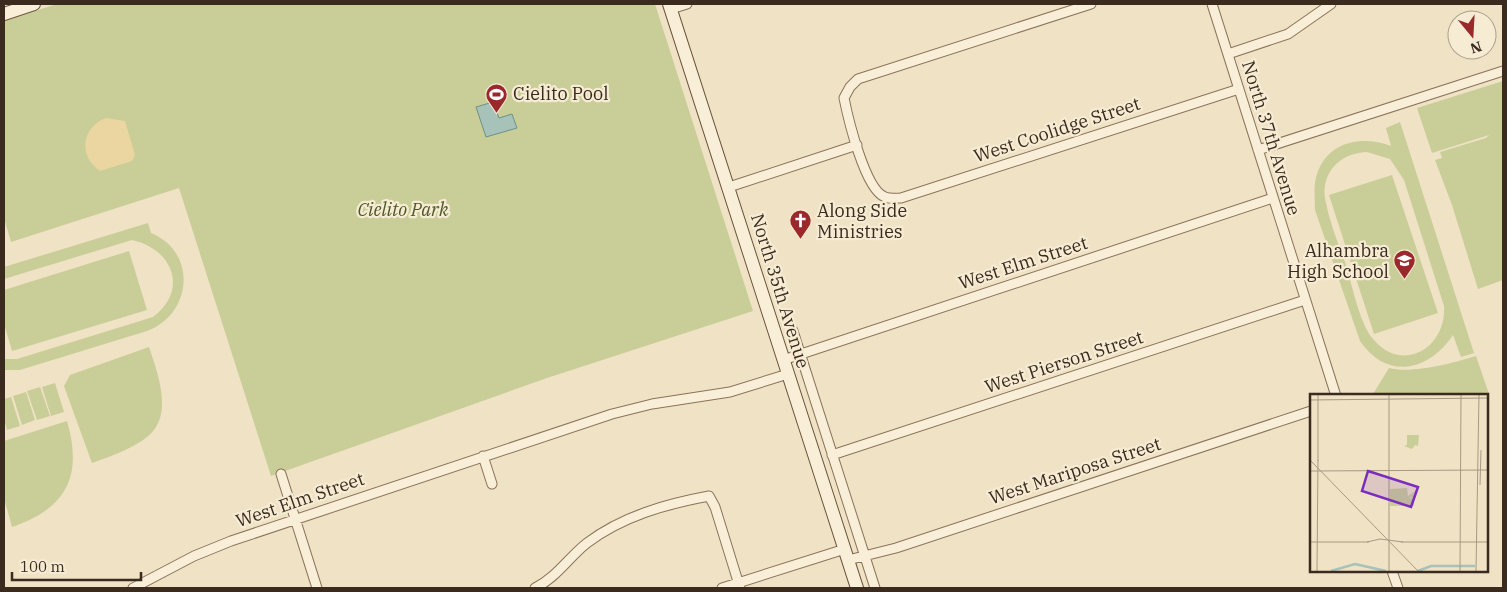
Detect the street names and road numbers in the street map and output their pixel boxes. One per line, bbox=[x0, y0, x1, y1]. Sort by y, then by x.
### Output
street label: North 37th Avenue bbox=[1237, 58, 1306, 218]
street label: West Coolidge Street bbox=[971, 92, 1143, 167]
street label: North 35th Avenue bbox=[746, 211, 815, 371]
street label: West Elm Street bbox=[955, 231, 1090, 294]
street label: West Pierson Street bbox=[982, 325, 1146, 398]
street label: West Mariposa Street bbox=[986, 432, 1164, 509]
street label: West Elm Street bbox=[233, 467, 367, 532]

